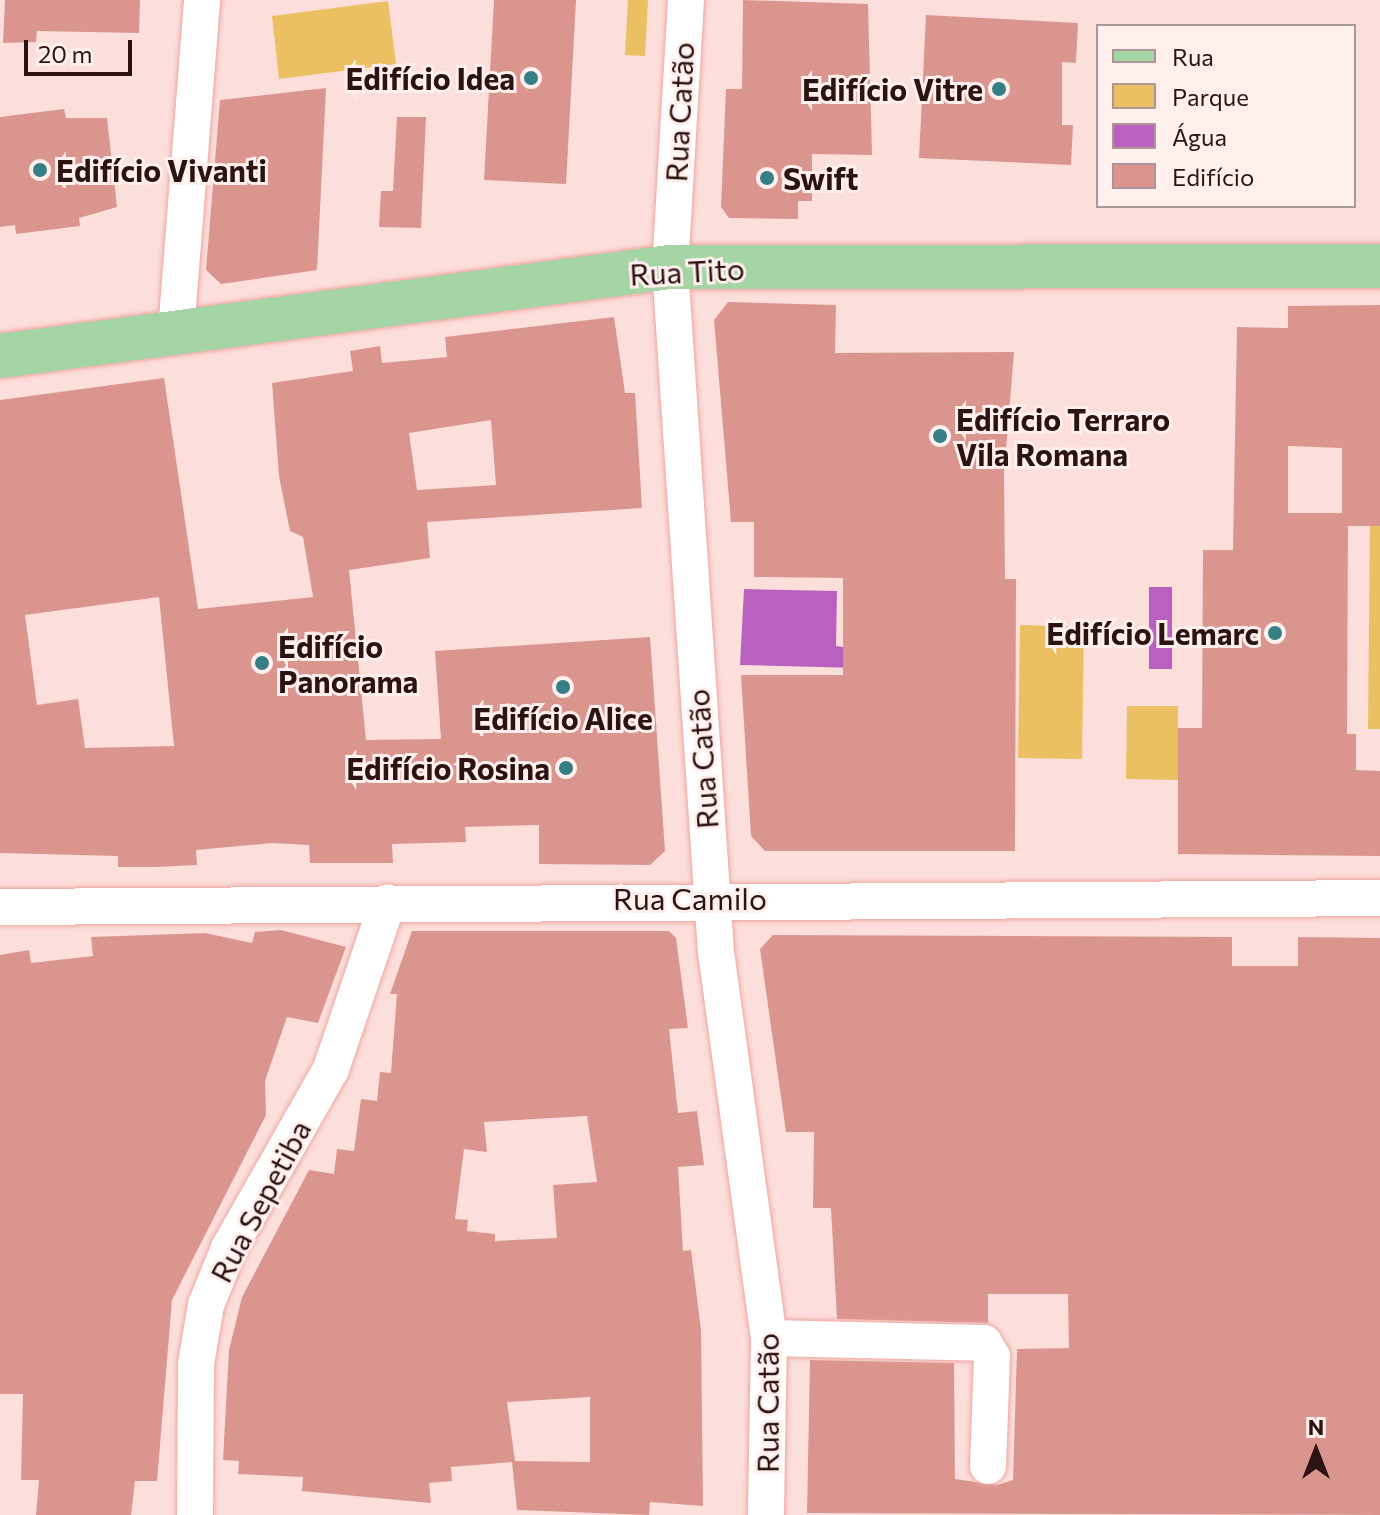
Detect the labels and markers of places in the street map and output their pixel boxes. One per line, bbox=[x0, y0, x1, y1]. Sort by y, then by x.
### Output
place label: Edifício Idea bbox=[345, 60, 515, 96]
marker: Edifício Idea bbox=[522, 69, 540, 87]
place label: Edifício Vitre bbox=[802, 71, 983, 107]
marker: Edifício Vitre bbox=[990, 80, 1008, 98]
place label: Edifício Vivanti bbox=[56, 152, 267, 188]
place label: Swift bbox=[783, 160, 858, 196]
marker: Edifício Vivanti bbox=[31, 161, 49, 179]
marker: Swift bbox=[758, 169, 776, 187]
place label: Edifício Terraro Vila Romana bbox=[956, 401, 1170, 472]
marker: Edifício Terraro Vila Romana bbox=[931, 427, 949, 445]
place label: Edifício Lemarc bbox=[1046, 615, 1259, 651]
marker: Edifício Lemarc bbox=[1266, 624, 1284, 642]
place label: Edifício Panorama bbox=[278, 628, 418, 698]
marker: Edifício Panorama bbox=[253, 654, 271, 672]
marker: Edifício Alice bbox=[554, 678, 572, 696]
place label: Edifício Alice bbox=[473, 700, 653, 736]
place label: Edifício Rosina bbox=[346, 750, 550, 786]
marker: Edifício Rosina bbox=[557, 759, 575, 777]

